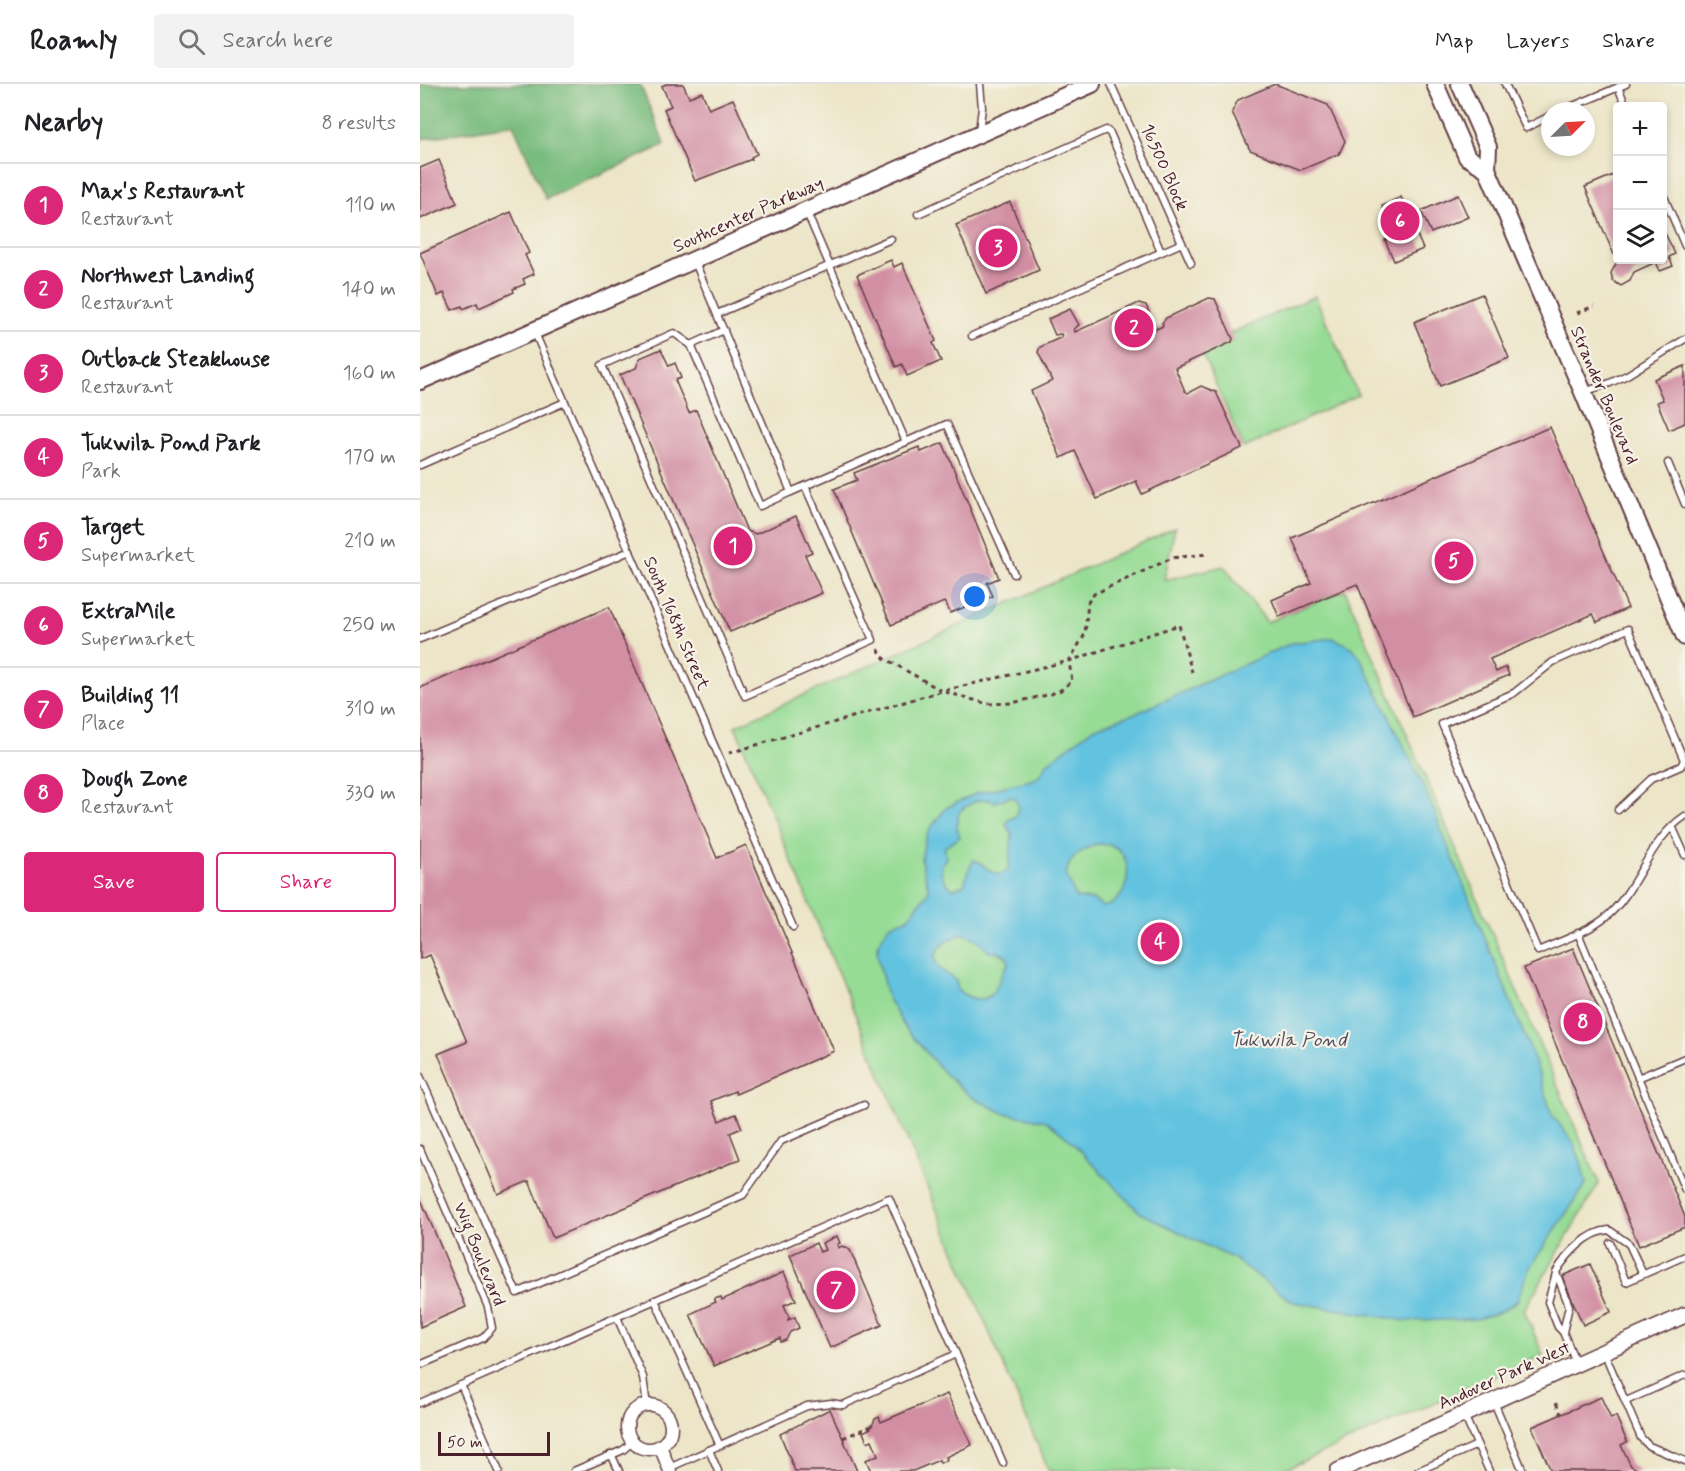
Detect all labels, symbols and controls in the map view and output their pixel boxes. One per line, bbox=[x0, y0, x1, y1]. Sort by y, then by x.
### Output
search box bbox=[154, 14, 574, 68]
text: Roamly bbox=[30, 23, 118, 60]
icon: search bbox=[175, 25, 208, 58]
text: Search here bbox=[223, 27, 333, 55]
text: Map bbox=[1435, 27, 1473, 55]
text: Layers bbox=[1506, 27, 1569, 55]
text: Share bbox=[1602, 27, 1655, 55]
north arrow bbox=[1541, 102, 1595, 156]
map controls bbox=[1613, 102, 1667, 264]
button: + bbox=[1613, 102, 1667, 156]
text: Nearby bbox=[24, 106, 103, 140]
text: 8 results bbox=[322, 110, 396, 137]
street label: 16500 Block bbox=[1134, 120, 1194, 215]
button: − bbox=[1613, 156, 1667, 210]
street label: Southcenter Parkway bbox=[669, 171, 827, 259]
text: Max's Restaurant bbox=[81, 178, 245, 206]
text: 1 bbox=[39, 192, 48, 219]
text: 110 m bbox=[345, 192, 396, 219]
pin: 6 bbox=[1380, 198, 1420, 244]
text: Restaurant bbox=[81, 206, 174, 233]
button: layers bbox=[1613, 210, 1667, 264]
pin: 3 bbox=[978, 226, 1018, 270]
text: Northwest Landing bbox=[81, 262, 254, 290]
text: 2 bbox=[39, 276, 48, 303]
text: 140 m bbox=[342, 276, 396, 303]
text: Restaurant bbox=[81, 290, 174, 317]
pin: 2 bbox=[1114, 306, 1154, 350]
street label: Strander Boulevard bbox=[1564, 323, 1644, 468]
text: Outback Steakhouse bbox=[81, 346, 270, 374]
text: 3 bbox=[39, 360, 48, 387]
text: 160 m bbox=[343, 360, 396, 387]
text: Restaurant bbox=[81, 374, 174, 401]
text: Tukwila Pond Park bbox=[81, 430, 261, 458]
text: 4 bbox=[38, 444, 49, 471]
text: 170 m bbox=[344, 444, 396, 471]
text: Park bbox=[81, 458, 121, 485]
text: Target bbox=[81, 514, 145, 542]
pin: 1 bbox=[714, 524, 752, 568]
text: 5 bbox=[38, 528, 50, 555]
text: 210 m bbox=[344, 528, 396, 555]
pin: 5 bbox=[1434, 538, 1474, 584]
text: Supermarket bbox=[81, 542, 195, 569]
street label: South 168th Street bbox=[637, 553, 715, 694]
your location bbox=[960, 582, 989, 611]
text: ExtraMile bbox=[81, 598, 175, 626]
text: 6 bbox=[38, 612, 49, 639]
text: 250 m bbox=[342, 612, 396, 639]
text: Supermarket bbox=[81, 626, 195, 653]
text: Building 11 bbox=[81, 682, 179, 710]
text: 7 bbox=[37, 696, 50, 723]
text: 310 m bbox=[345, 696, 396, 723]
text: Place bbox=[81, 710, 125, 737]
text: Dough Zone bbox=[81, 766, 188, 794]
text: 8 bbox=[38, 780, 49, 807]
text: 330 m bbox=[345, 780, 396, 807]
text: Restaurant bbox=[81, 794, 174, 821]
button: Save bbox=[24, 852, 204, 912]
button: Share bbox=[216, 852, 396, 912]
pin: 4 bbox=[1140, 920, 1180, 964]
pin: 8 bbox=[1564, 1000, 1602, 1044]
water label: Tukwila Pond bbox=[1230, 1027, 1349, 1054]
street label: Wig Boulevard bbox=[445, 1199, 511, 1311]
pin: 7 bbox=[816, 1268, 856, 1312]
street label: Andover Park West bbox=[1435, 1336, 1575, 1416]
scale bar bbox=[438, 1429, 550, 1456]
text: 50 m bbox=[447, 1432, 483, 1453]

